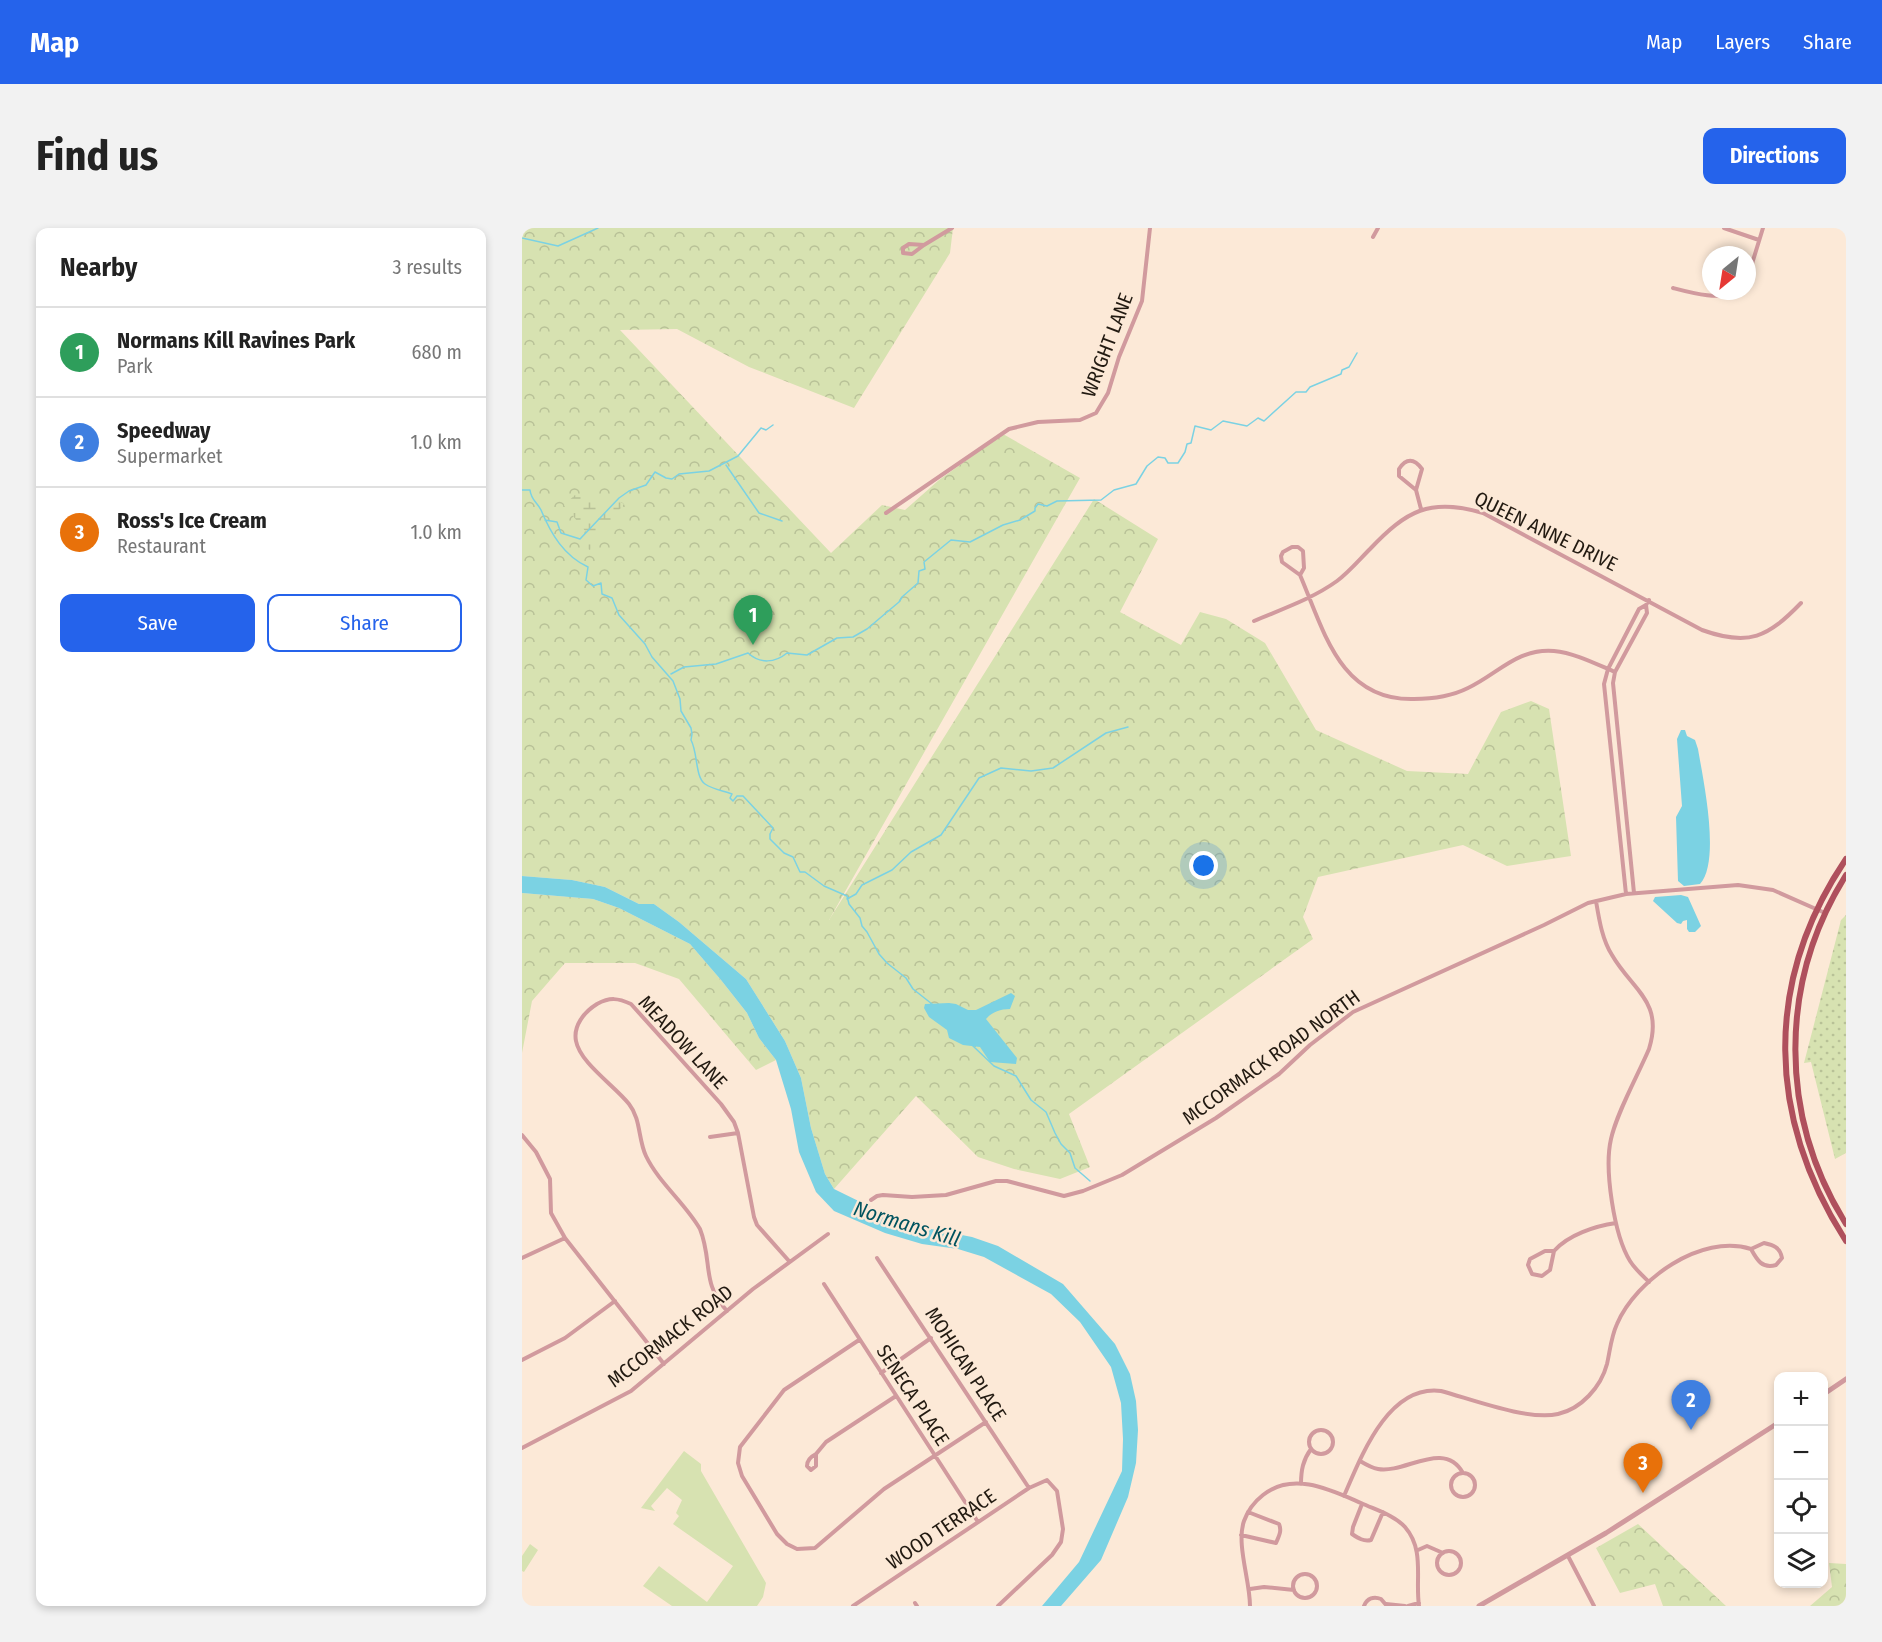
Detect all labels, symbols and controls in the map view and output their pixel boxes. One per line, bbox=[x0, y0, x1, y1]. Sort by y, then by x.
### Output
text: Map bbox=[30, 26, 79, 59]
text: Map bbox=[1646, 29, 1682, 55]
text: Layers bbox=[1715, 29, 1770, 55]
text: Share bbox=[1803, 29, 1852, 55]
button: Directions bbox=[1703, 128, 1846, 184]
text: Find us bbox=[36, 131, 158, 181]
north arrow bbox=[1702, 246, 1756, 300]
text: Nearby bbox=[60, 252, 137, 283]
text: 3 results bbox=[393, 255, 462, 279]
street label: WRIGHT LANE bbox=[1076, 290, 1138, 400]
text: Normans Kill Ravines Park bbox=[117, 327, 355, 354]
text: 1 bbox=[75, 340, 84, 364]
text: 680 m bbox=[412, 340, 462, 364]
text: Park bbox=[117, 354, 153, 378]
text: Speedway bbox=[117, 417, 211, 444]
text: 2 bbox=[75, 430, 84, 454]
text: 1.0 km bbox=[410, 430, 462, 454]
text: Supermarket bbox=[117, 444, 223, 468]
street label: QUEEN ANNE DRIVE bbox=[1471, 486, 1621, 576]
text: Ross's Ice Cream bbox=[117, 507, 267, 534]
text: 3 bbox=[75, 520, 84, 544]
text: 1.0 km bbox=[410, 520, 462, 544]
text: Restaurant bbox=[117, 534, 206, 558]
button: Save bbox=[60, 594, 255, 652]
button: Share bbox=[267, 594, 462, 652]
pin: 1 bbox=[734, 596, 772, 645]
your location bbox=[1189, 851, 1218, 880]
street label: MCCORMACK ROAD NORTH bbox=[1178, 985, 1364, 1129]
street label: MEADOW LANE bbox=[634, 990, 732, 1094]
water label: Normans Kill bbox=[851, 1195, 963, 1253]
street label: MCCORMACK ROAD bbox=[603, 1280, 737, 1392]
street label: MOHICAN PLACE bbox=[920, 1303, 1012, 1425]
street label: SENECA PLACE bbox=[872, 1340, 954, 1450]
map controls bbox=[1774, 1372, 1828, 1588]
button: + bbox=[1774, 1372, 1828, 1426]
pin: 2 bbox=[1672, 1380, 1710, 1430]
button: − bbox=[1774, 1426, 1828, 1480]
pin: 3 bbox=[1624, 1444, 1662, 1493]
button: locate bbox=[1774, 1480, 1828, 1534]
street label: WOOD TERRACE bbox=[882, 1484, 1000, 1574]
button: layers bbox=[1774, 1534, 1828, 1588]

